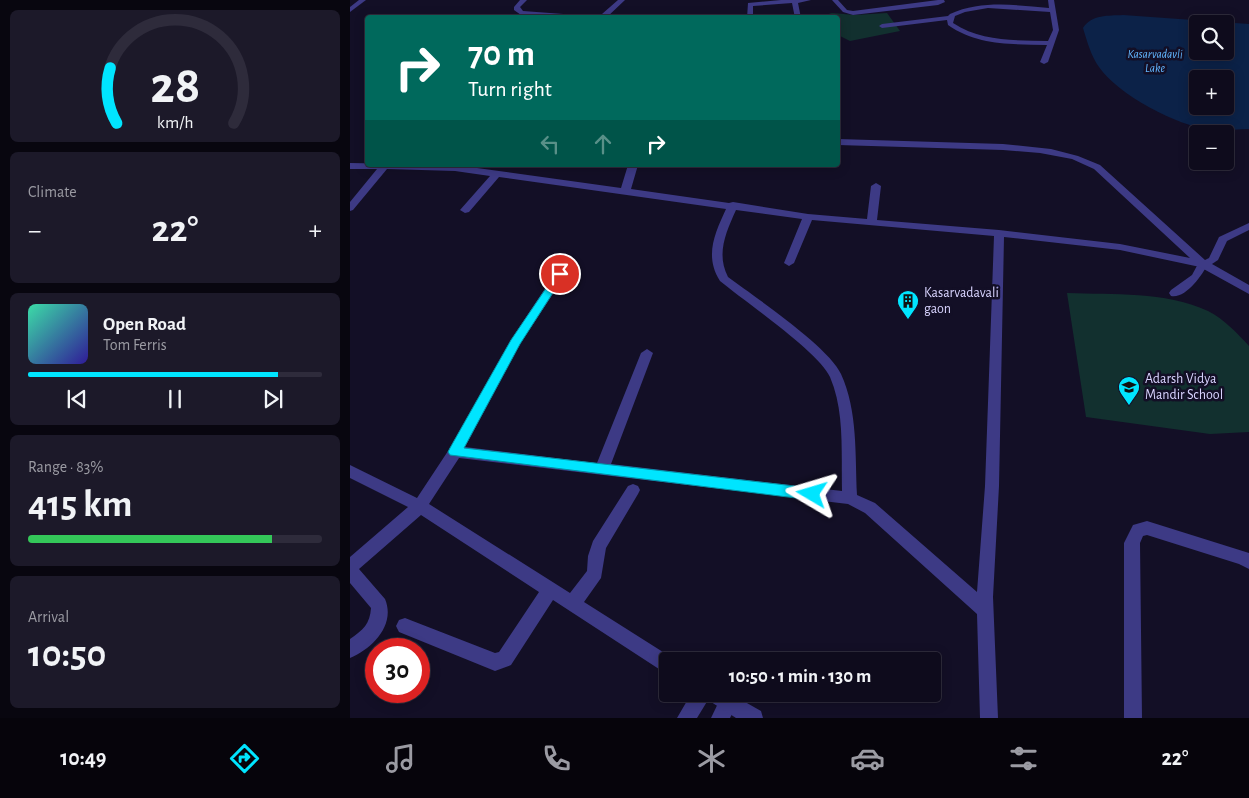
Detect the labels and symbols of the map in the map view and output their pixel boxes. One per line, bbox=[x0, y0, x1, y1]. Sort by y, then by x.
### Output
water label: Kasarvadavli Lake bbox=[1127, 48, 1183, 74]
pin bbox=[539, 253, 581, 295]
place label: Kasarvadavali gaon bbox=[924, 286, 999, 316]
building icon: Kasarvadavali gaon bbox=[896, 289, 920, 320]
place label: Adarsh Vidya Mandir School bbox=[1145, 372, 1223, 402]
school or university icon: Adarsh Vidya Mandir School bbox=[1117, 375, 1141, 406]
position arrow bbox=[785, 467, 837, 519]
speed limit sign: 30 bbox=[365, 638, 430, 703]

